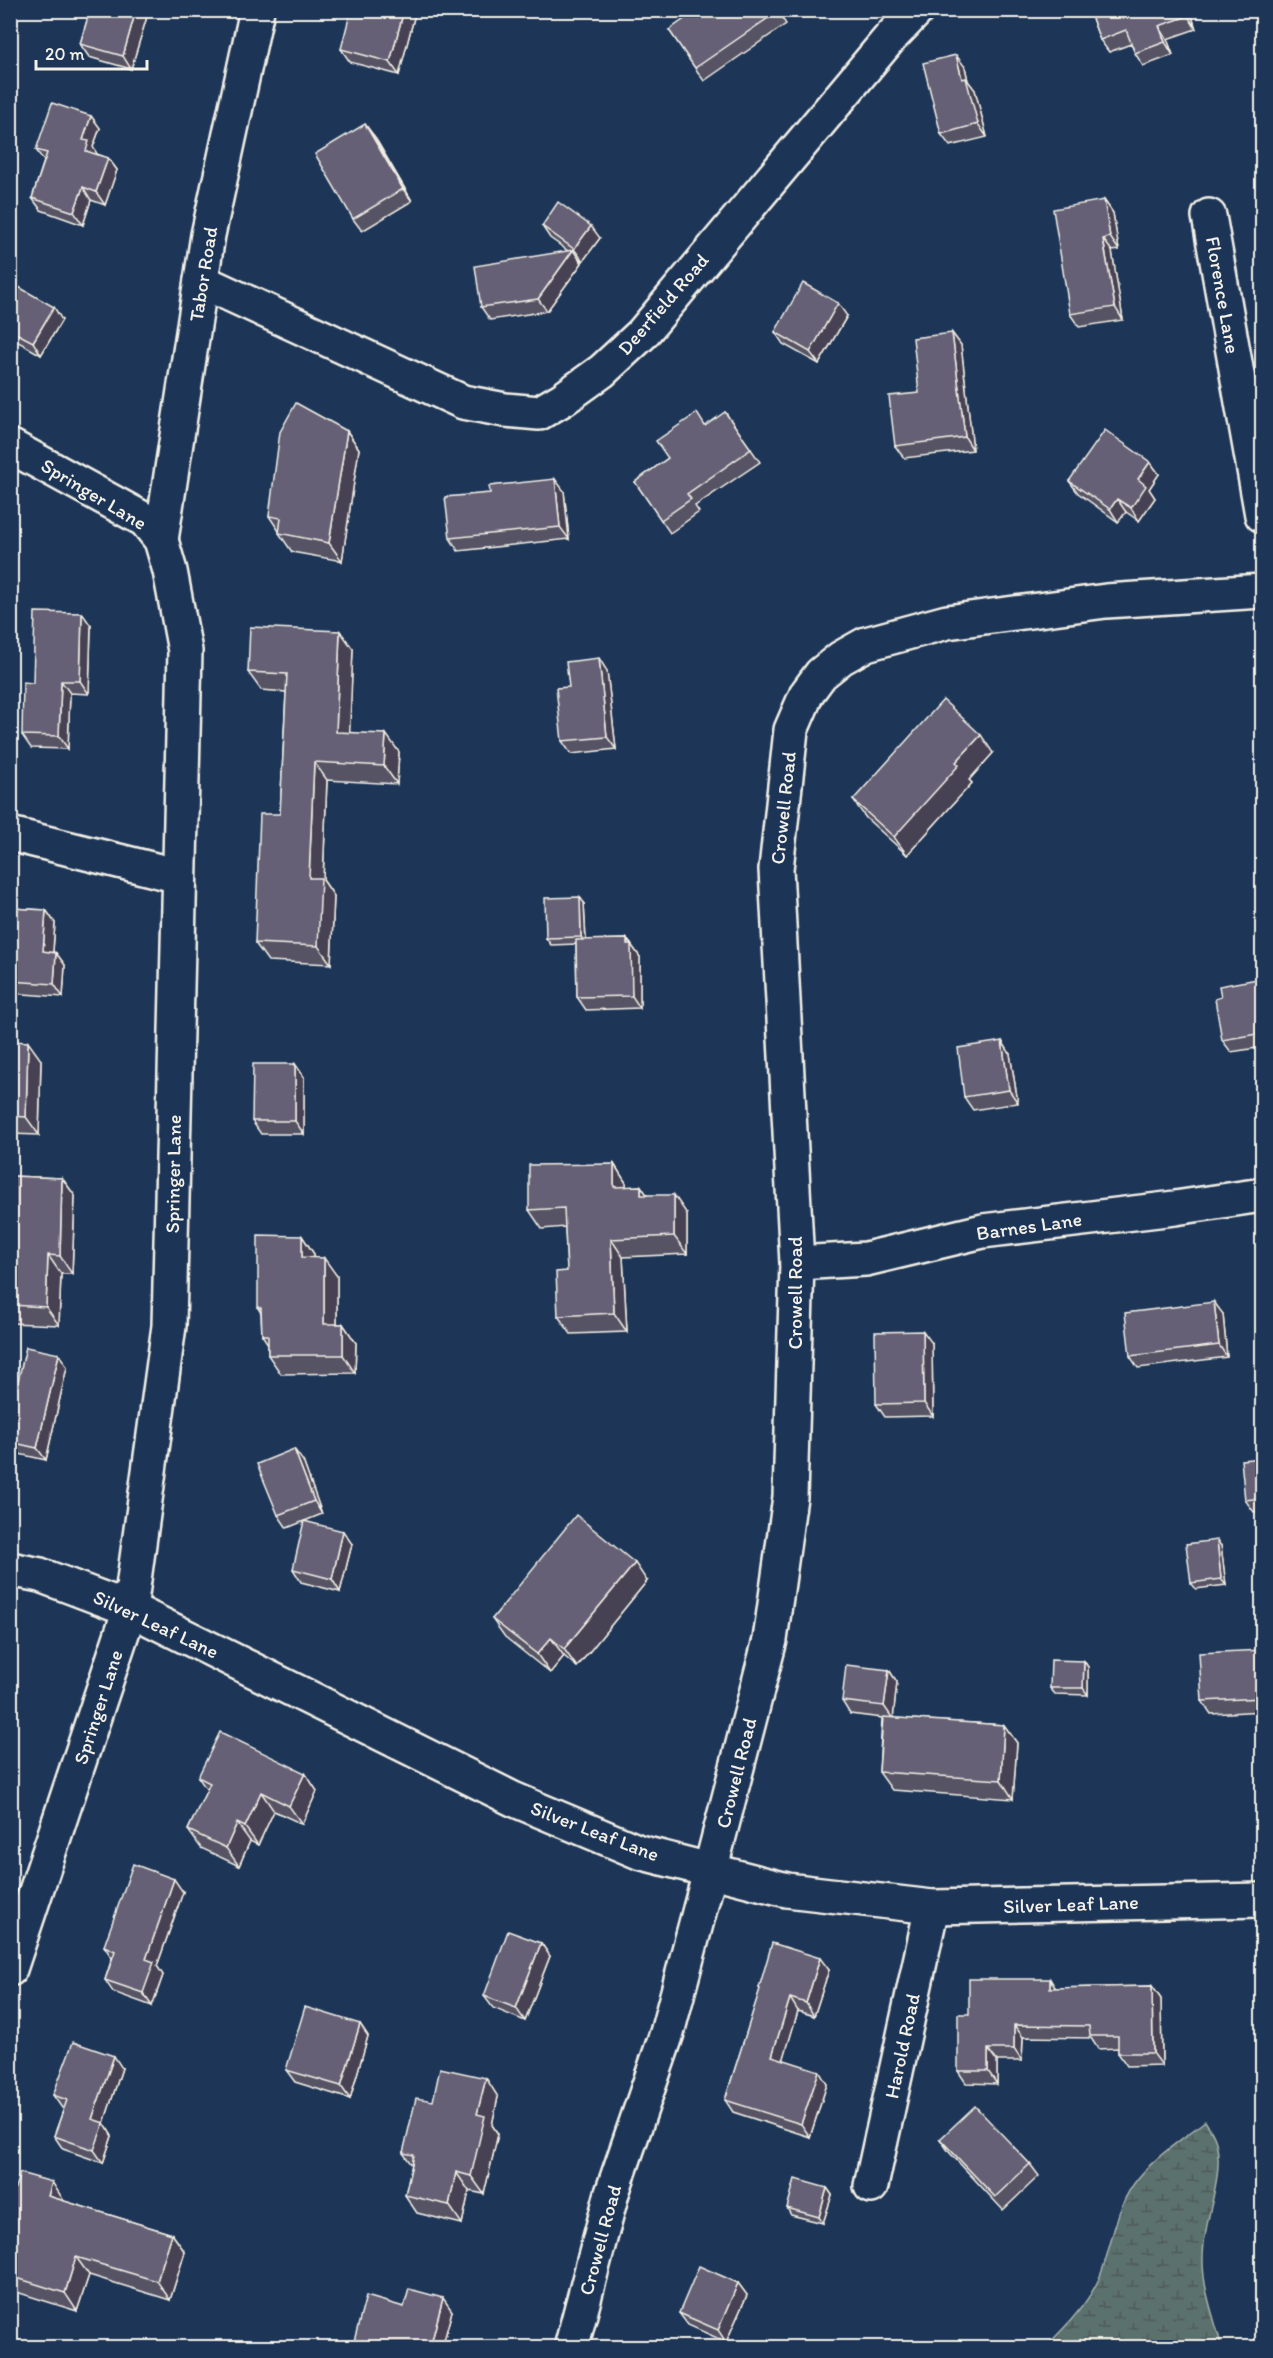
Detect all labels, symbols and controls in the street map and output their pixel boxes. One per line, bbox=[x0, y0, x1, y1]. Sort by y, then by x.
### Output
scale bar bbox=[36, 33, 147, 71]
text: 20 m bbox=[45, 43, 85, 65]
street label: Tabor Road bbox=[184, 225, 222, 323]
street label: Florence Lane bbox=[1201, 234, 1245, 356]
street label: Deerfield Road bbox=[612, 248, 714, 360]
street label: Springer Lane bbox=[37, 453, 151, 535]
street label: Crowell Road bbox=[765, 750, 801, 866]
street label: Springer Lane bbox=[160, 1114, 186, 1234]
street label: Barnes Lane bbox=[975, 1207, 1083, 1245]
street label: Crowell Road bbox=[783, 1236, 807, 1350]
street label: Silver Leaf Lane bbox=[90, 1584, 222, 1664]
street label: Springer Lane bbox=[68, 1647, 128, 1767]
street label: Crowell Road bbox=[711, 1715, 761, 1831]
street label: Silver Leaf Lane bbox=[527, 1796, 663, 1866]
street label: Silver Leaf Lane bbox=[1003, 1890, 1139, 1918]
street label: Harold Road bbox=[879, 1991, 925, 2101]
street label: Crowell Road bbox=[574, 2182, 626, 2298]

